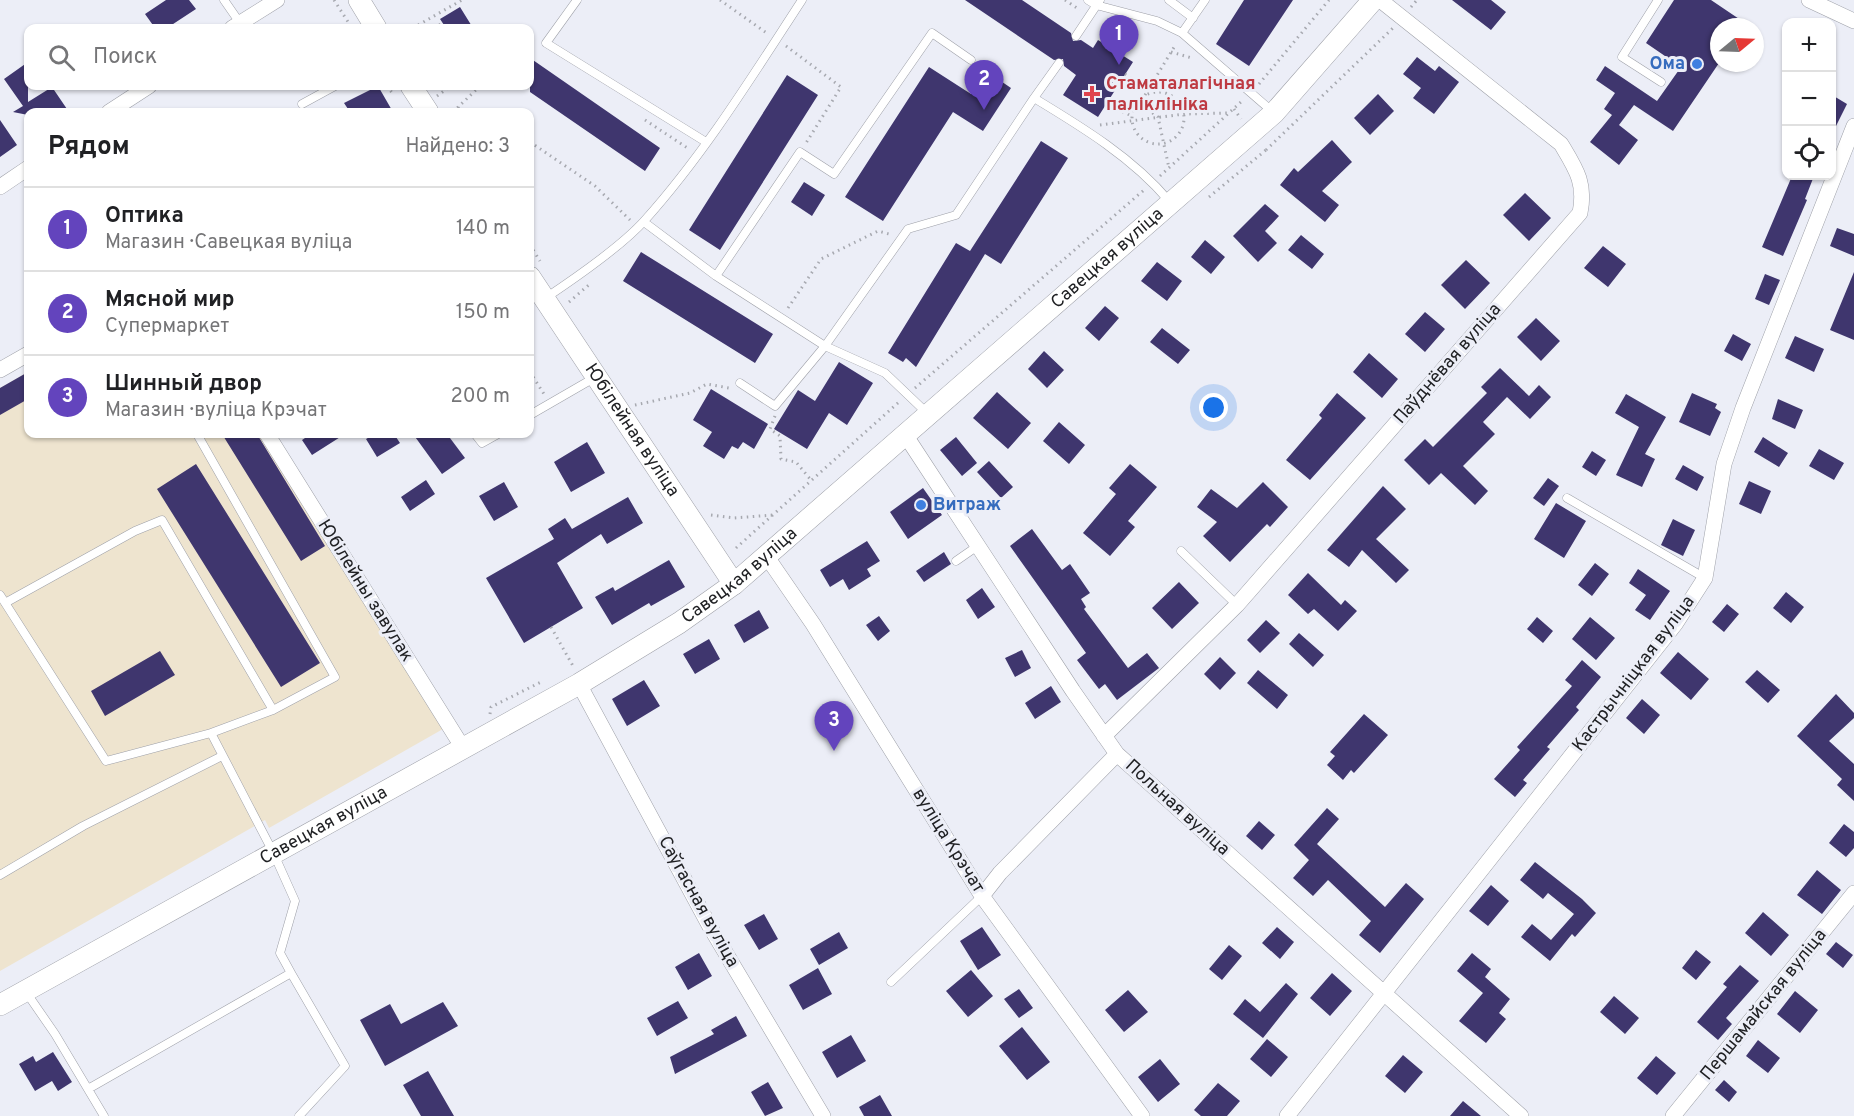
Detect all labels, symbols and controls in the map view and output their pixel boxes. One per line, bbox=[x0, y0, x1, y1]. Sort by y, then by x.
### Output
pin: 1 bbox=[1100, 16, 1138, 65]
north arrow bbox=[1710, 18, 1764, 72]
map controls bbox=[1782, 18, 1836, 180]
button: + bbox=[1782, 18, 1836, 72]
search box bbox=[24, 24, 534, 90]
icon: search bbox=[45, 41, 78, 74]
text: Поиск bbox=[93, 44, 157, 71]
place label: Ома bbox=[1650, 53, 1685, 76]
marker: Ома bbox=[1690, 57, 1704, 71]
pin: 2 bbox=[964, 60, 1004, 110]
button: − bbox=[1782, 72, 1836, 126]
place label: Стаматалагічная паліклініка bbox=[1106, 73, 1256, 117]
marker: Стаматалагічная паліклініка bbox=[1083, 85, 1101, 103]
button: locate bbox=[1782, 126, 1836, 180]
text: Рядом bbox=[48, 131, 130, 164]
text: Найдено: 3 bbox=[406, 134, 510, 160]
text: Оптика bbox=[105, 203, 184, 230]
street label: Савецкая вуліца bbox=[1046, 203, 1169, 314]
text: 1 bbox=[64, 216, 72, 242]
text: 140 m bbox=[456, 216, 510, 242]
text: Магазин · Савецкая вуліца bbox=[105, 230, 352, 256]
text: Мясной мир bbox=[105, 287, 234, 314]
street label: Паўднёвая вуліца bbox=[1389, 299, 1507, 429]
text: 2 bbox=[61, 300, 74, 326]
text: 150 m bbox=[456, 300, 510, 326]
text: Супермаркет bbox=[105, 314, 229, 340]
street label: Юбілейная вуліца bbox=[579, 359, 684, 501]
text: Шинный двор bbox=[105, 371, 262, 398]
text: 3 bbox=[62, 384, 74, 410]
text: 200 m bbox=[451, 384, 510, 410]
your location bbox=[1199, 393, 1228, 422]
text: Магазин · вуліца Крэчат bbox=[105, 398, 327, 424]
place label: Витраж bbox=[933, 494, 1001, 517]
marker: Витраж bbox=[914, 498, 928, 512]
street label: Юбілейны завулак bbox=[312, 516, 418, 666]
street label: Савецкая вуліца bbox=[677, 522, 802, 629]
street label: Кастрычніцкая вуліца bbox=[1568, 591, 1700, 757]
pin: 3 bbox=[814, 702, 854, 751]
street label: Польная вуліца bbox=[1120, 755, 1234, 861]
street label: Савецкая вуліца bbox=[256, 781, 391, 870]
street label: вуліца Крэчат bbox=[907, 784, 989, 898]
street label: Саўгасная вуліца bbox=[652, 832, 744, 972]
street label: Першамайская вуліца bbox=[1696, 925, 1832, 1085]

